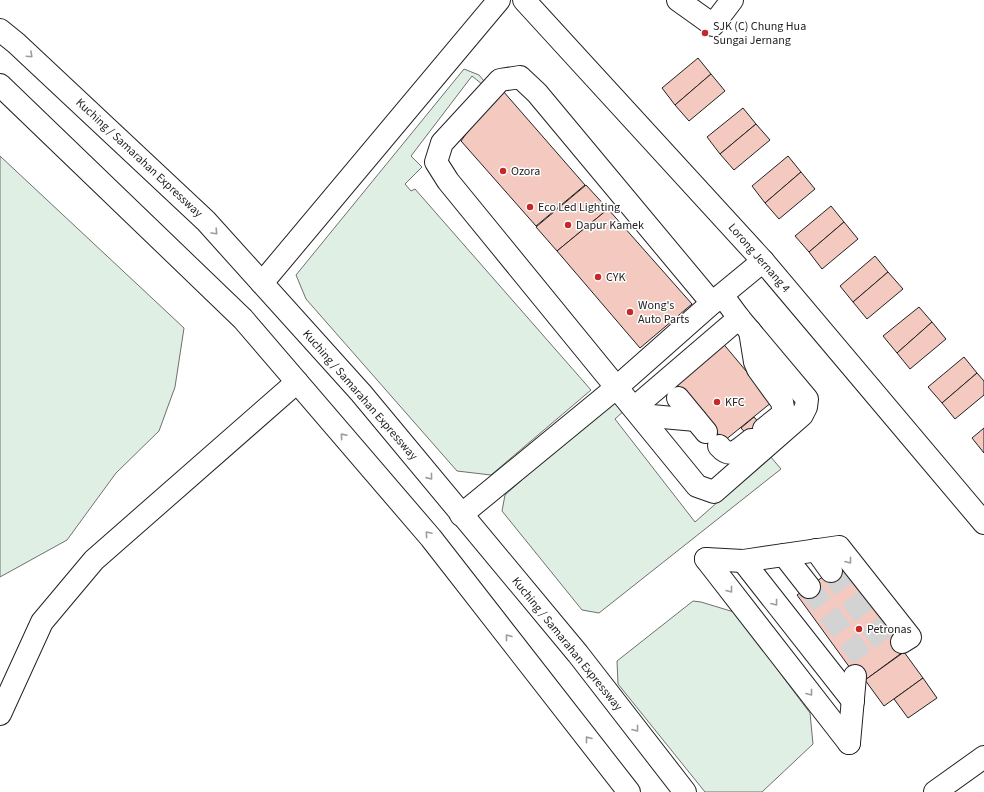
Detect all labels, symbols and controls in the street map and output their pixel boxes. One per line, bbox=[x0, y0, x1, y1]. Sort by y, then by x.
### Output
place label: SJK (C) Chung Hua Sungai Jernang bbox=[713, 18, 806, 49]
marker: SJK (C) Chung Hua Sungai Jernang bbox=[700, 28, 710, 38]
one-way arrow bbox=[25, 51, 33, 58]
street label: Kuching / Samarahan Expressway bbox=[72, 95, 207, 222]
place label: Ozora bbox=[511, 163, 540, 180]
marker: Ozora bbox=[498, 166, 508, 176]
place label: Eco Led Lighting bbox=[538, 199, 620, 216]
marker: Eco Led Lighting bbox=[525, 202, 535, 212]
place label: Dapur Kamek bbox=[576, 217, 644, 234]
marker: Dapur Kamek bbox=[563, 220, 573, 230]
street label: Lorong Jernang 4 bbox=[724, 220, 794, 297]
one-way arrow bbox=[211, 227, 218, 235]
place label: CYK bbox=[606, 269, 625, 286]
marker: CYK bbox=[593, 272, 603, 282]
place label: Wong's Auto Parts bbox=[638, 297, 689, 328]
marker: Wong's Auto Parts bbox=[625, 307, 635, 317]
street label: Kuching / Samarahan Expressway bbox=[298, 326, 422, 464]
place label: KFC bbox=[725, 394, 745, 411]
marker: KFC bbox=[712, 397, 722, 407]
one-way arrow bbox=[341, 433, 348, 440]
one-way arrow bbox=[425, 472, 432, 480]
one-way arrow bbox=[425, 532, 432, 539]
one-way arrow bbox=[845, 556, 852, 563]
street label: Kuching / Samarahan Expressway bbox=[508, 573, 627, 715]
one-way arrow bbox=[725, 586, 732, 593]
one-way arrow bbox=[771, 598, 778, 605]
place label: Petronas bbox=[867, 621, 912, 638]
marker: Petronas bbox=[854, 624, 864, 634]
one-way arrow bbox=[505, 634, 512, 641]
one-way arrow bbox=[805, 688, 812, 695]
one-way arrow bbox=[632, 725, 639, 732]
one-way arrow bbox=[585, 737, 592, 744]

